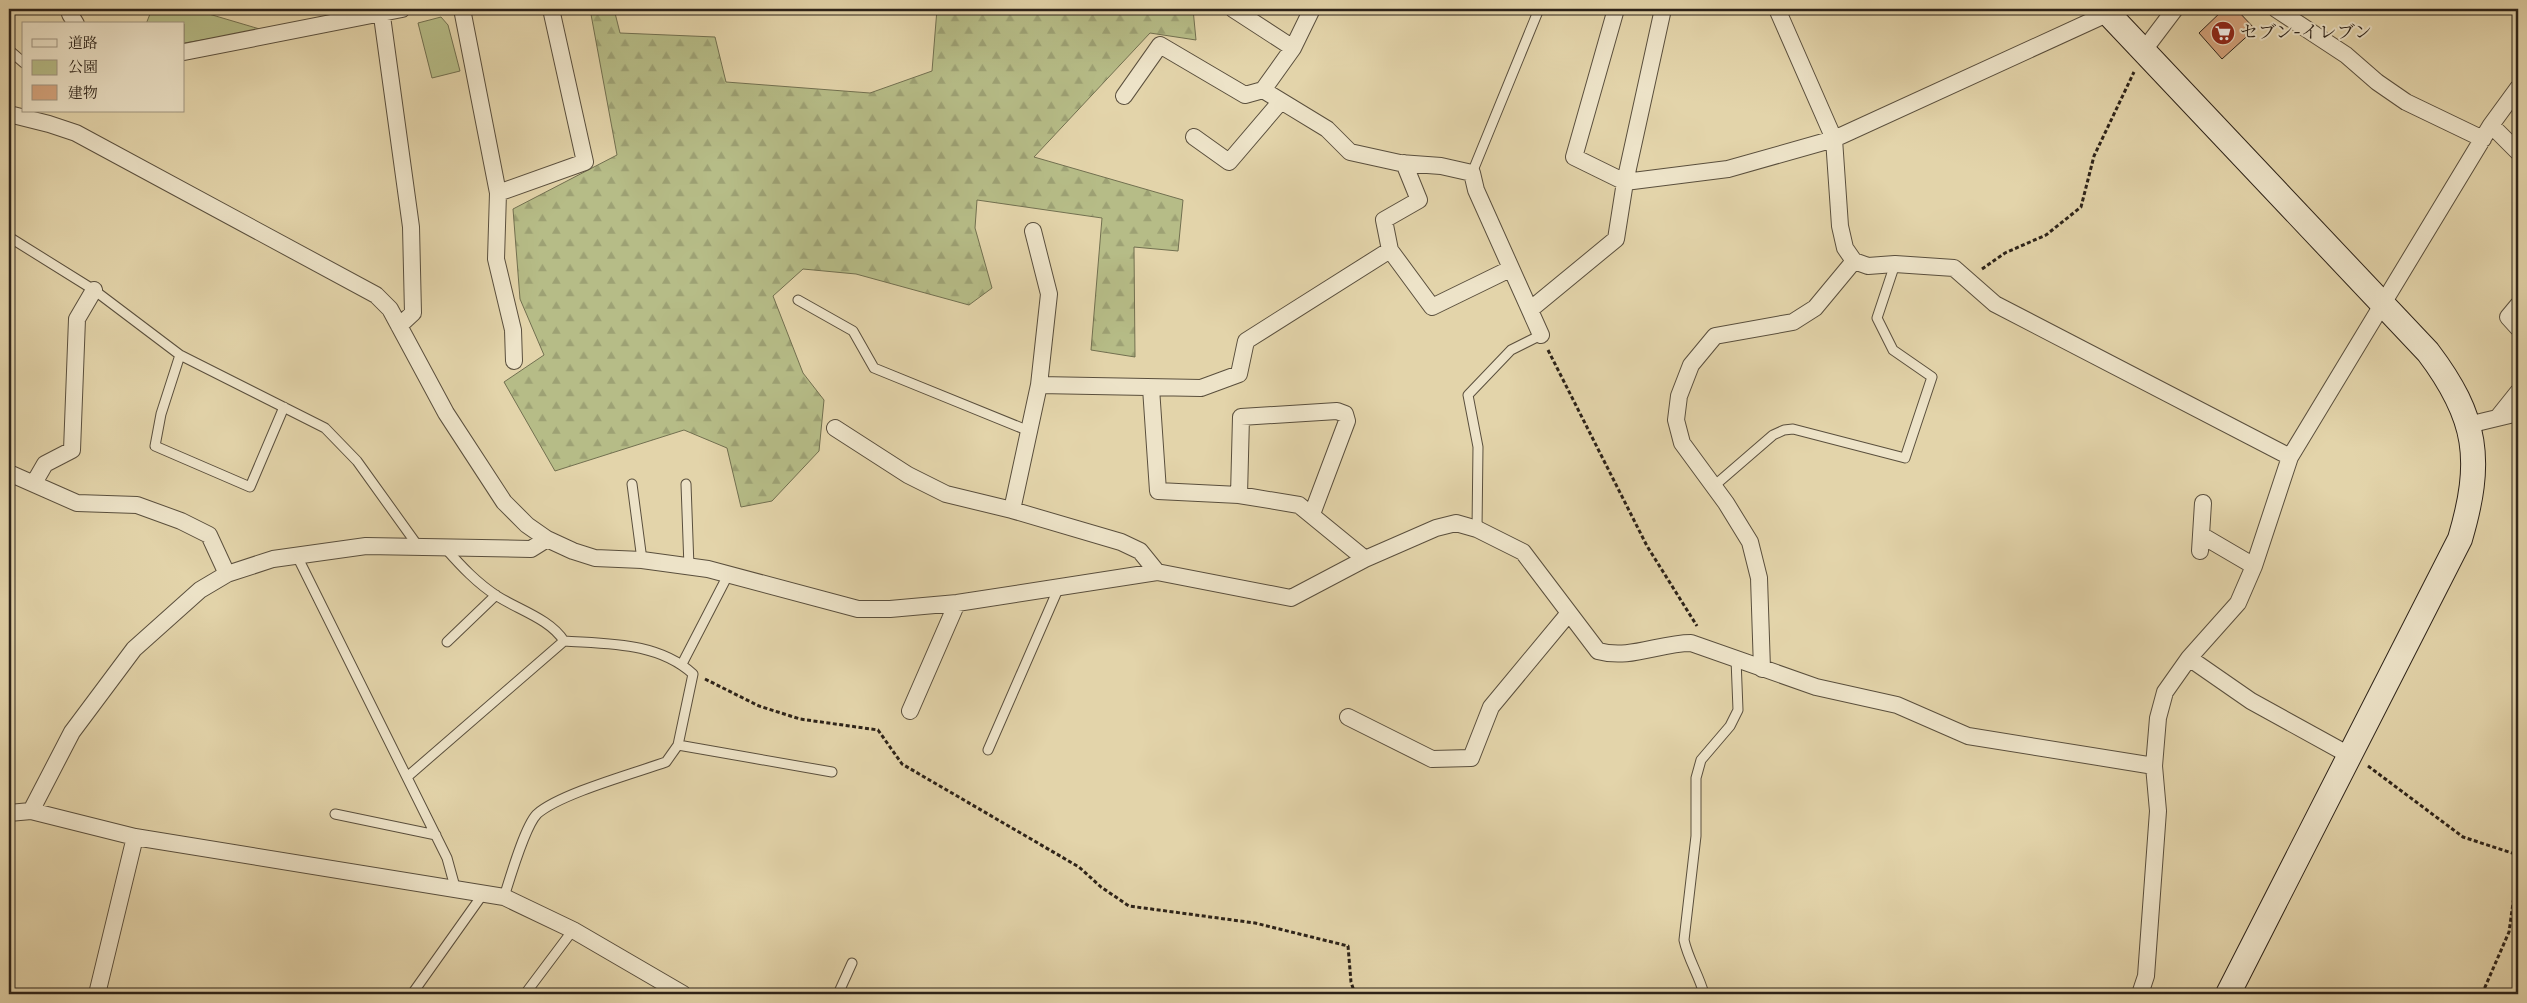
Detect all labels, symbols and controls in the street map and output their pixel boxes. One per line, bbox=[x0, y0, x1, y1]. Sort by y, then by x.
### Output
supermarket icon: セブン-イレブン bbox=[2210, 20, 2236, 46]
place label: セブン-イレブン bbox=[2240, 21, 2372, 46]
legend bbox=[22, 22, 185, 112]
text: 道路 bbox=[68, 34, 98, 55]
text: 公園 bbox=[68, 58, 98, 79]
text: 建物 bbox=[68, 84, 98, 105]

